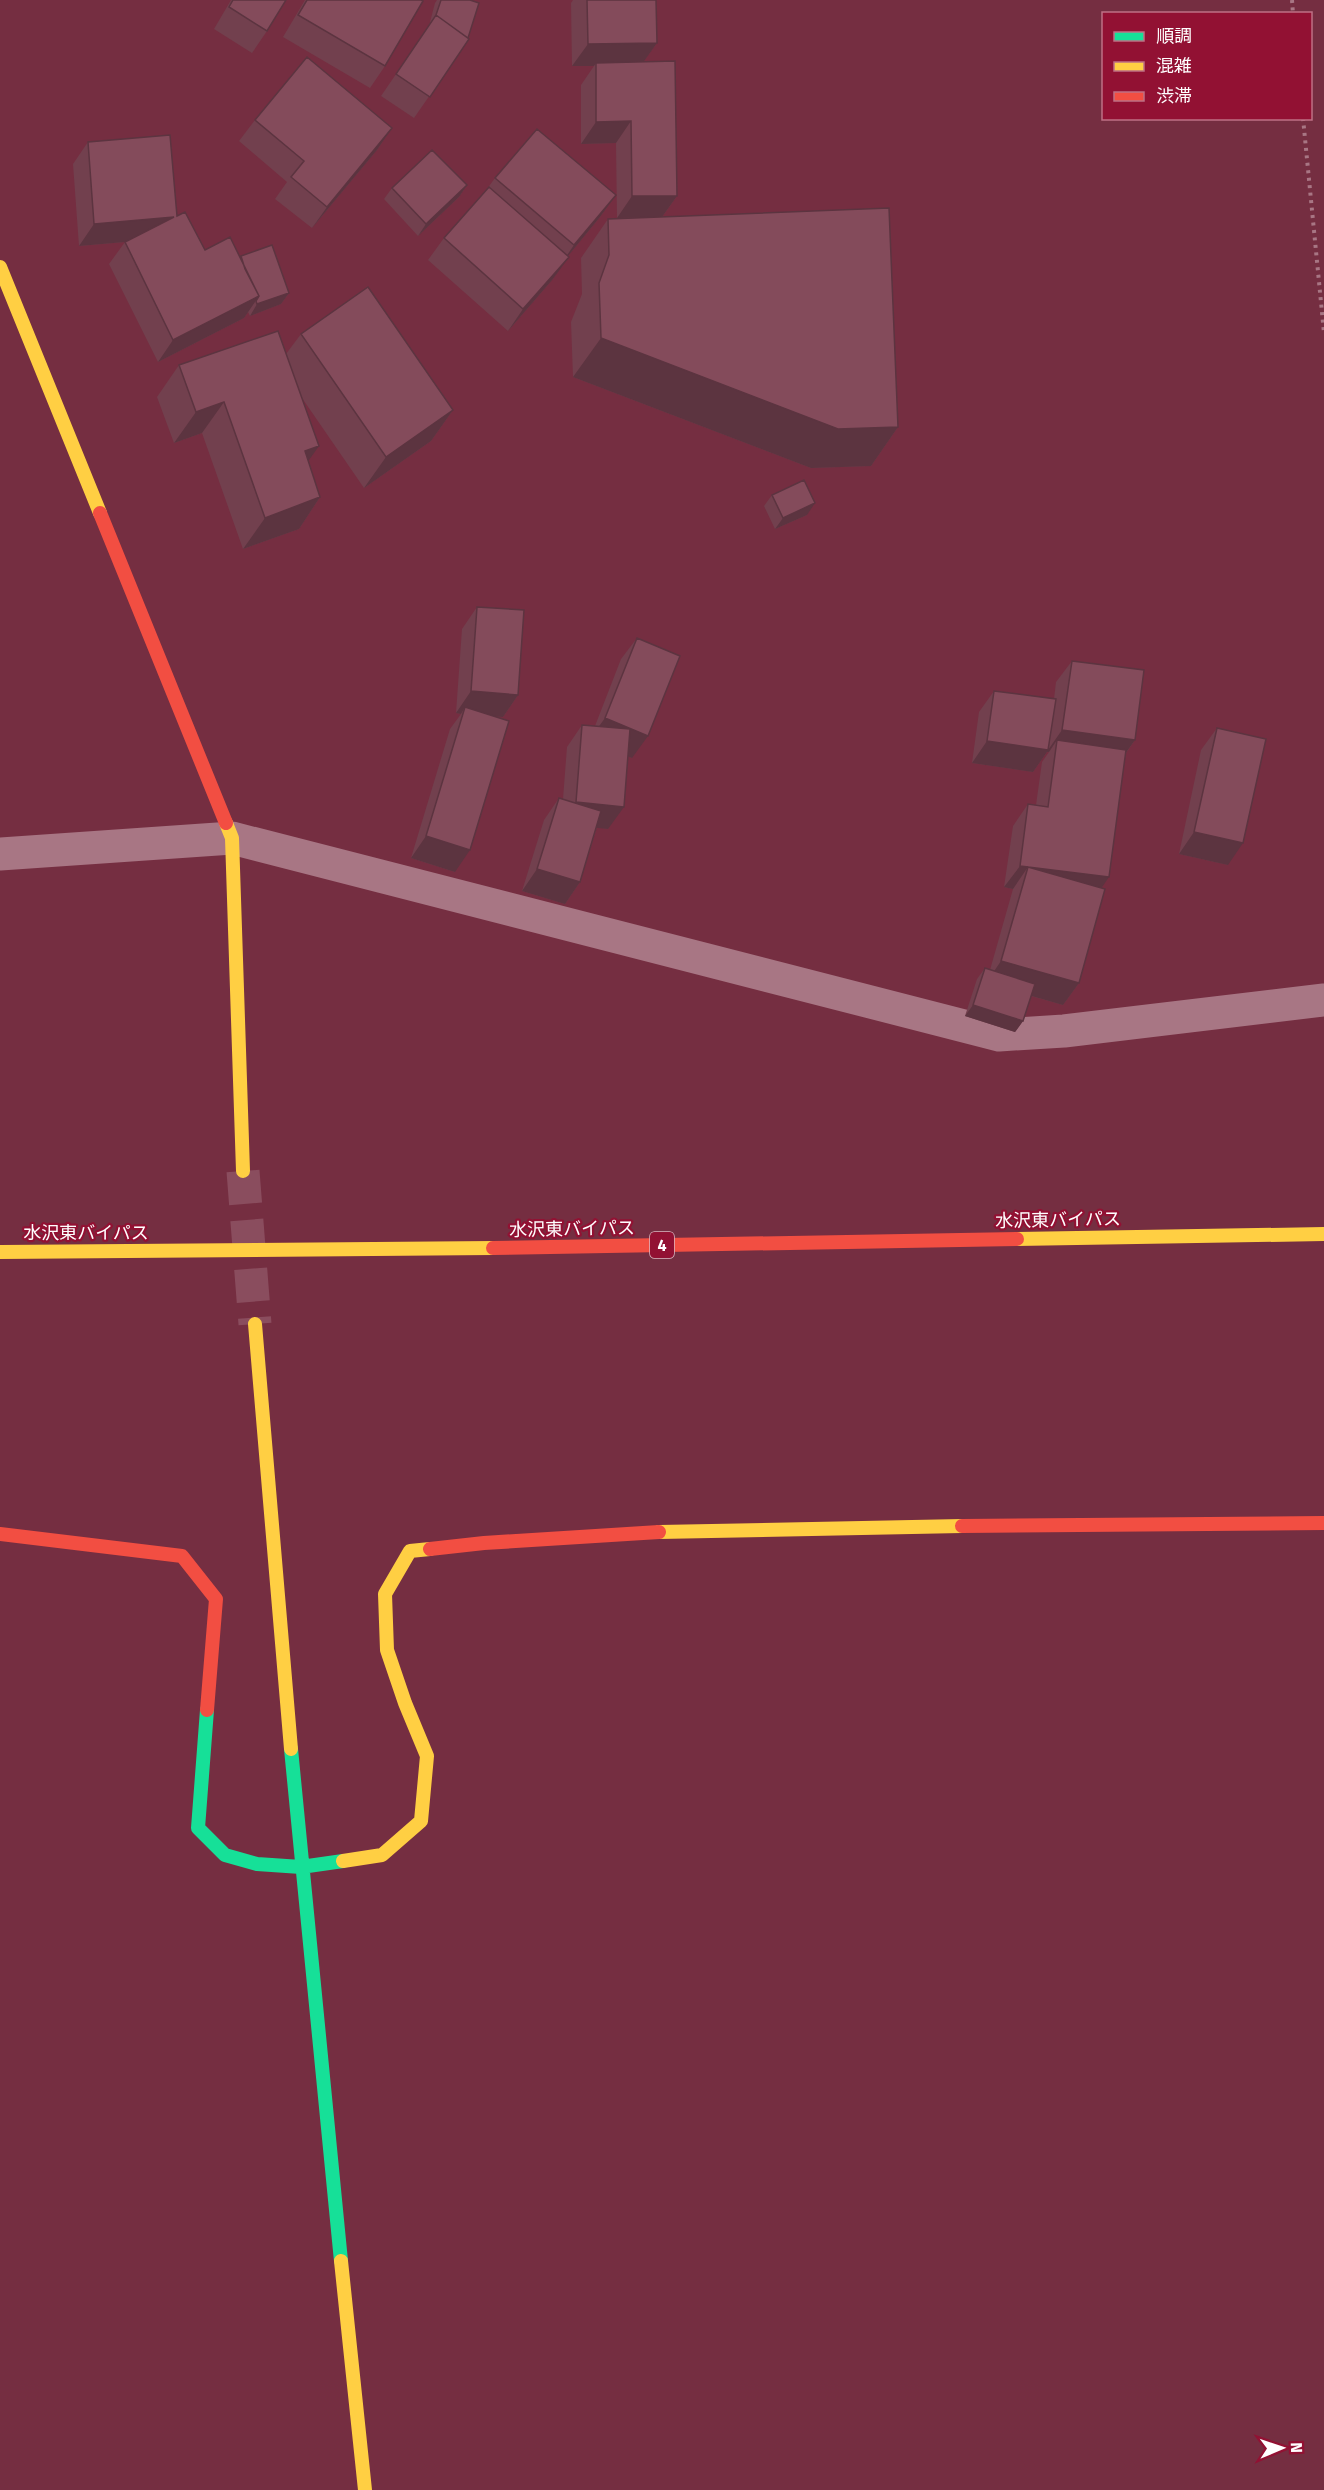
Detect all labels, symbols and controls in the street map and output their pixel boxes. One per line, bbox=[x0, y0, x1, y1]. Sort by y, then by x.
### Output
legend bbox=[1102, 12, 1312, 120]
text: 順調 bbox=[1156, 25, 1192, 47]
text: 混雑 bbox=[1156, 55, 1192, 77]
text: 渋滞 bbox=[1156, 85, 1192, 107]
street label: 水沢東バイパス bbox=[995, 1208, 1121, 1232]
street label: 水沢東バイパス bbox=[509, 1217, 635, 1241]
street label: 水沢東バイパス bbox=[23, 1222, 149, 1244]
road number: 4 bbox=[650, 1232, 674, 1258]
north arrow bbox=[1252, 2418, 1312, 2478]
text: N bbox=[1287, 2442, 1306, 2453]

